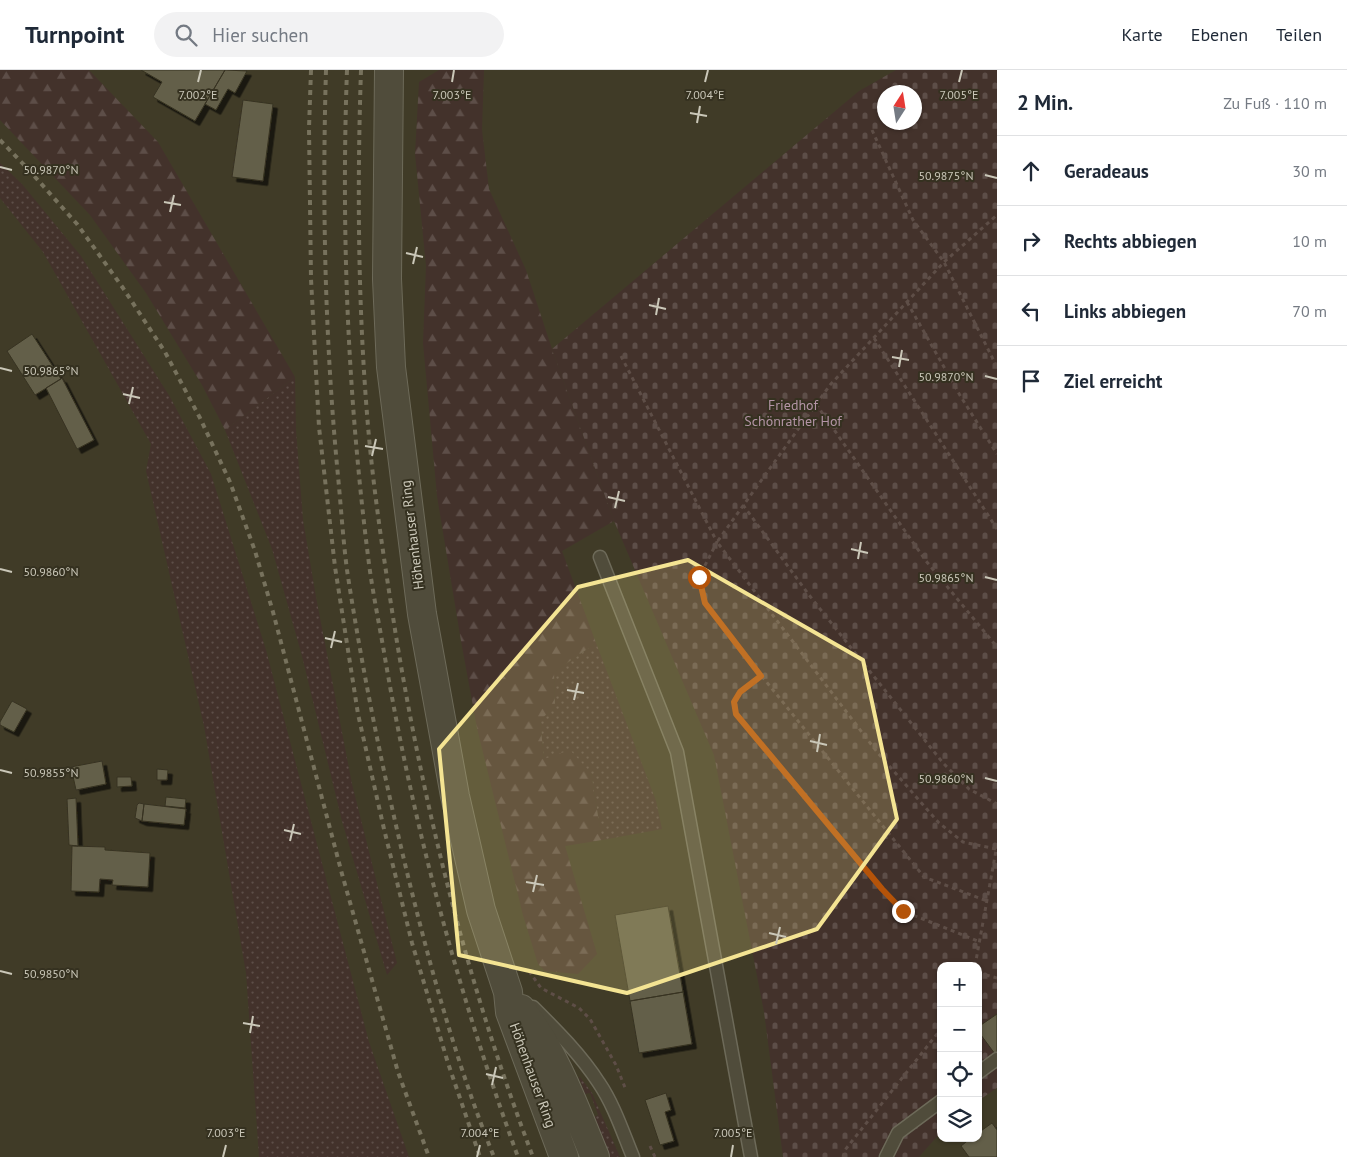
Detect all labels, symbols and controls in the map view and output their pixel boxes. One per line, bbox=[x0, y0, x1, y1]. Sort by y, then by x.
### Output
search box bbox=[154, 12, 504, 57]
text: Turnpoint bbox=[25, 19, 124, 50]
icon: search bbox=[172, 21, 200, 49]
text: Hier suchen bbox=[212, 23, 309, 47]
text: Karte bbox=[1122, 23, 1163, 46]
text: Ebenen bbox=[1191, 23, 1248, 46]
text: Teilen bbox=[1276, 23, 1322, 46]
north arrow bbox=[877, 85, 922, 130]
text: 7.002°E bbox=[179, 87, 217, 102]
text: 7.003°E bbox=[433, 87, 471, 102]
text: 7.004°E bbox=[686, 87, 724, 102]
text: 7.005°E bbox=[940, 87, 978, 102]
text: 2 Min. bbox=[1017, 89, 1073, 116]
text: Zu Fuß · 110 m bbox=[1223, 93, 1327, 113]
icon: ahead bbox=[1017, 157, 1045, 185]
text: Geradeaus bbox=[1064, 159, 1149, 183]
text: 30 m bbox=[1292, 161, 1327, 181]
text: 50.9870°N bbox=[24, 162, 78, 177]
text: 50.9875°N bbox=[919, 168, 973, 183]
icon: right bbox=[1017, 227, 1045, 255]
text: Rechts abbiegen bbox=[1064, 229, 1197, 253]
text: 10 m bbox=[1292, 231, 1327, 251]
icon: left bbox=[1017, 297, 1045, 325]
text: Links abbiegen bbox=[1064, 299, 1186, 323]
text: 70 m bbox=[1292, 301, 1327, 321]
text: 50.9865°N bbox=[24, 363, 78, 378]
icon: arrive bbox=[1017, 367, 1045, 395]
text: 50.9870°N bbox=[919, 369, 973, 384]
text: Ziel erreicht bbox=[1064, 369, 1162, 393]
park label: Friedhof Schönrather Hof bbox=[744, 396, 842, 430]
street label: Höhenhauser Ring bbox=[396, 479, 428, 591]
text: 50.9860°N bbox=[24, 564, 78, 579]
route start bbox=[688, 566, 711, 589]
text: 50.9865°N bbox=[919, 570, 973, 585]
text: 50.9855°N bbox=[24, 765, 78, 780]
text: 50.9860°N bbox=[919, 771, 973, 786]
route end bbox=[892, 900, 915, 923]
map controls bbox=[937, 962, 982, 1142]
button: + bbox=[937, 962, 982, 1007]
text: 50.9850°N bbox=[24, 966, 78, 981]
button: − bbox=[937, 1007, 982, 1052]
street label: Höhenhauser Ring bbox=[506, 1020, 560, 1130]
button: locate bbox=[937, 1052, 982, 1097]
button: layers bbox=[937, 1097, 982, 1142]
text: 7.003°E bbox=[207, 1125, 245, 1140]
text: 7.004°E bbox=[461, 1125, 499, 1140]
text: 7.005°E bbox=[714, 1125, 752, 1140]

